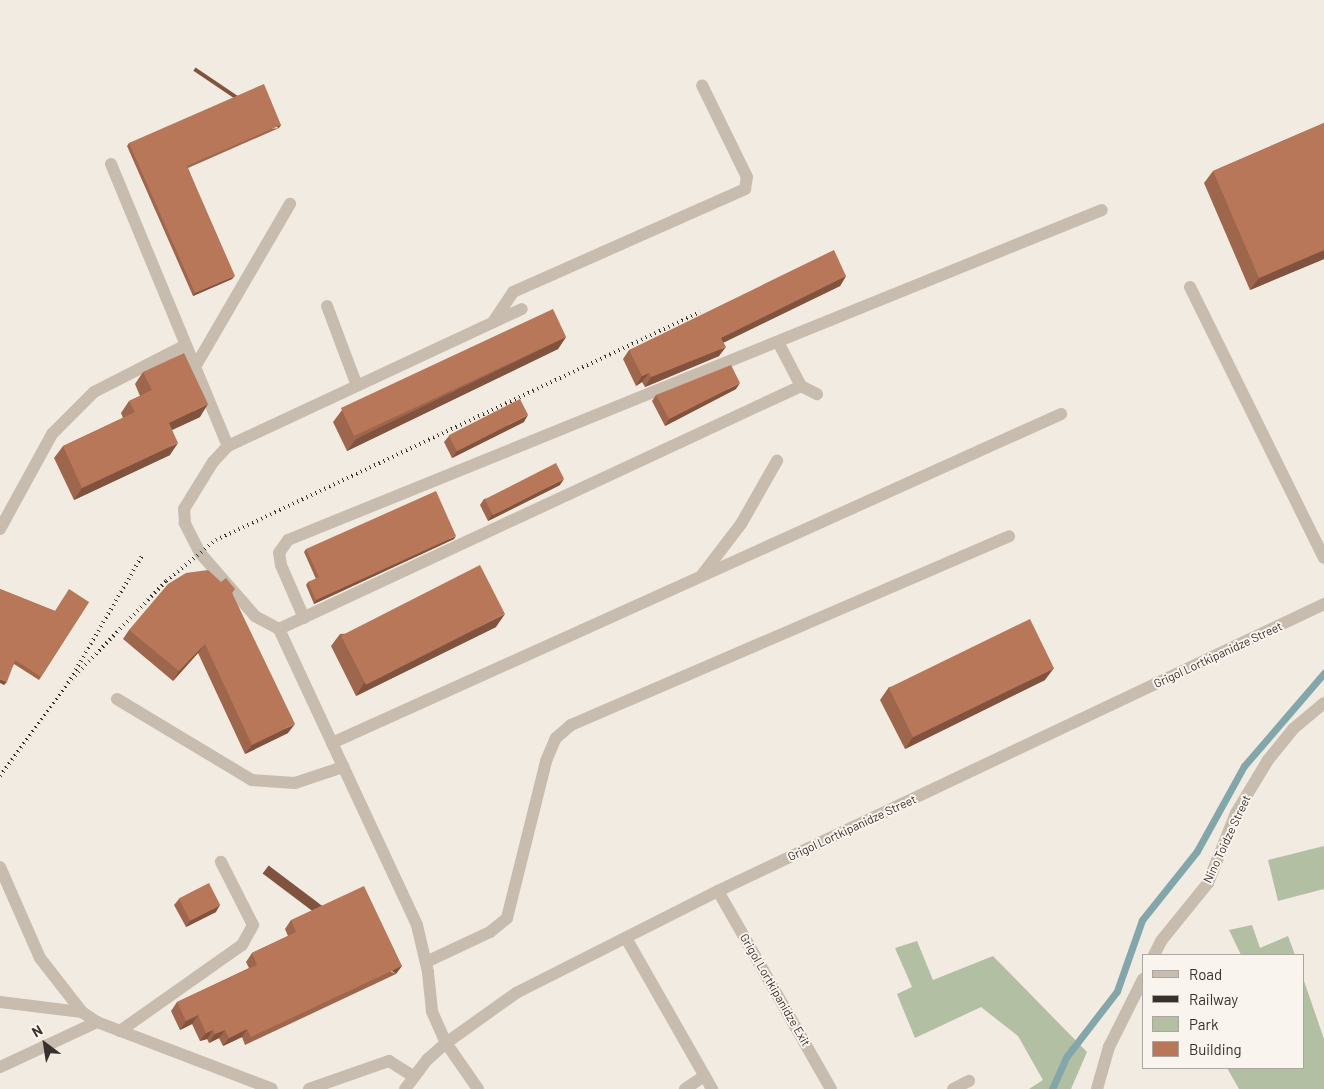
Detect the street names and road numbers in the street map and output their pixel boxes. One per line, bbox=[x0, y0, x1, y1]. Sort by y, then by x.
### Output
street label: Grigol Lortkipanidze Street bbox=[1152, 619, 1284, 691]
street label: Grigol Lortkipanidze Street bbox=[786, 792, 918, 864]
street label: Nino Toidze Street bbox=[1200, 793, 1254, 885]
street label: Grigol Lortkipanidze Exit bbox=[737, 931, 813, 1049]

